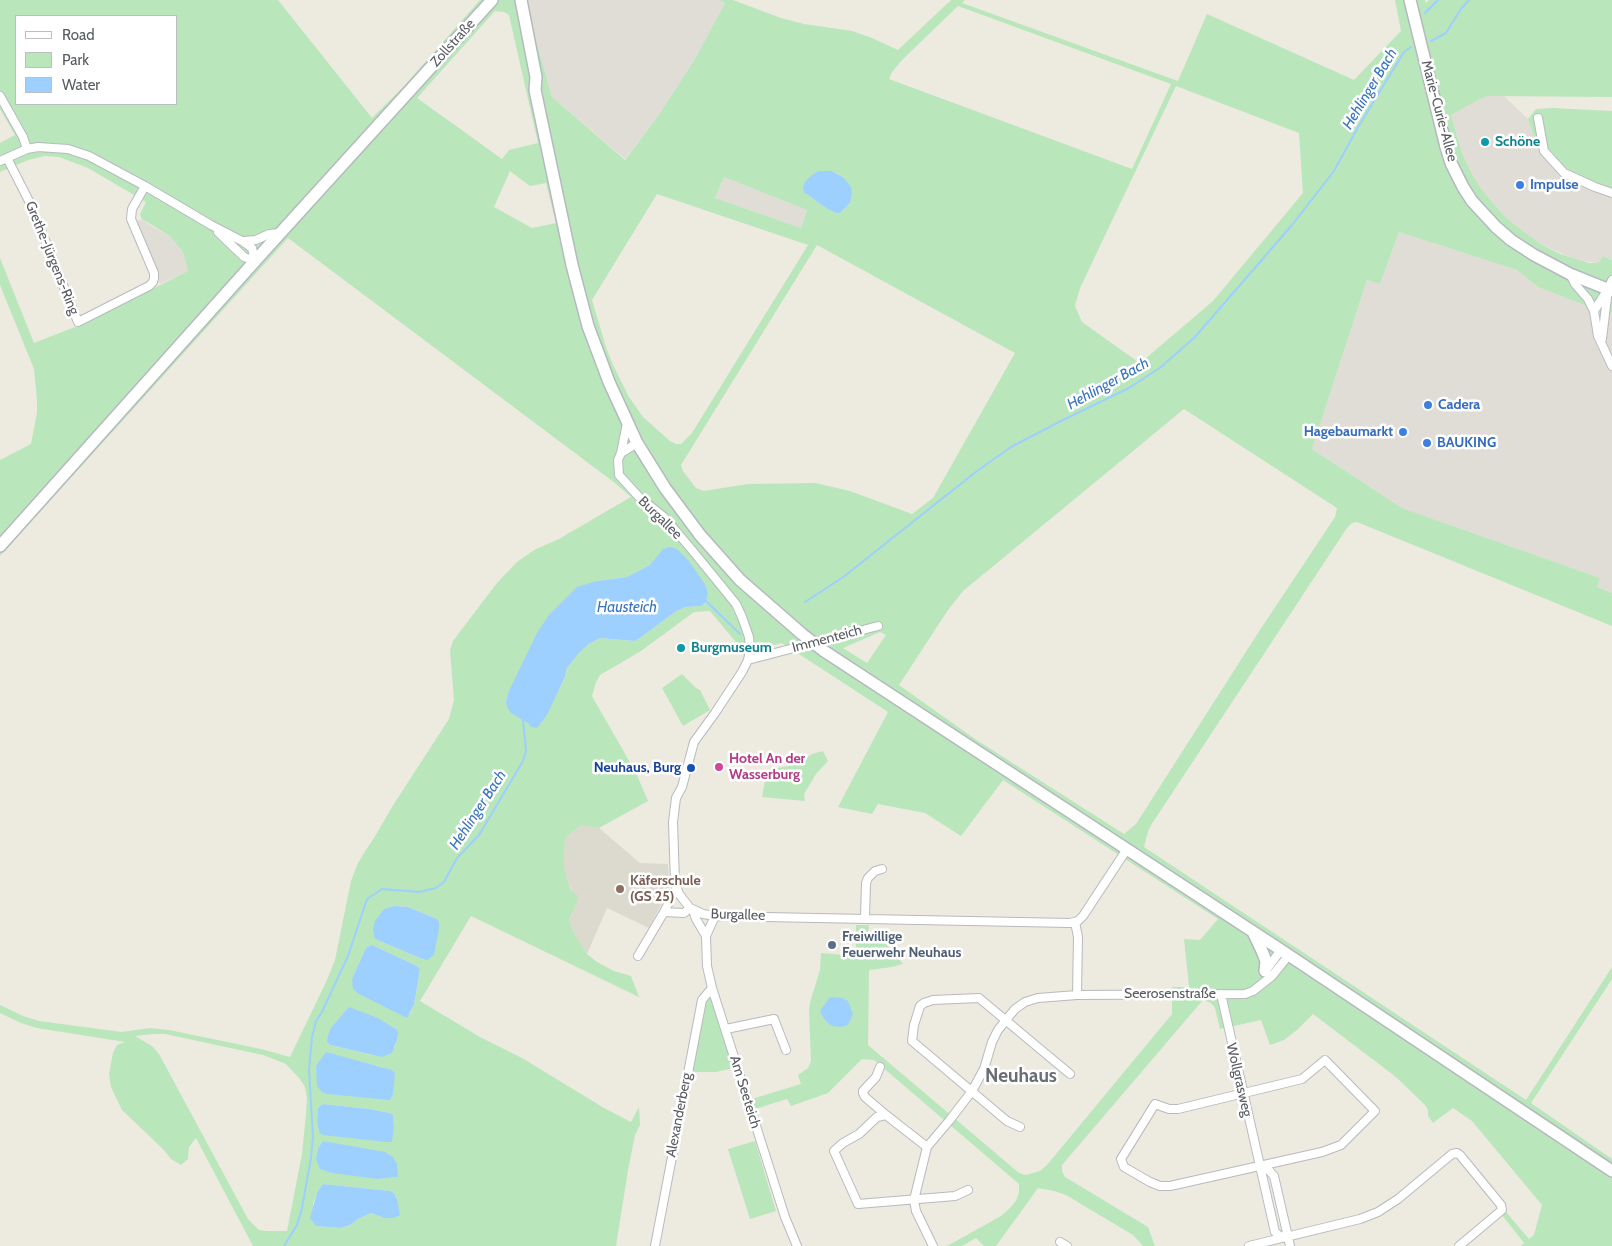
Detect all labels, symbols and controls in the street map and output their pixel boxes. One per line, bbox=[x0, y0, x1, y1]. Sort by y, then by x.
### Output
legend bbox=[15, 15, 178, 105]
street label: Zollstraße bbox=[427, 16, 479, 70]
text: Road bbox=[62, 26, 95, 44]
water label: Hehlinger Bach bbox=[1339, 45, 1401, 133]
text: Park bbox=[62, 51, 89, 69]
street label: Marie-Curie-Allee bbox=[1417, 59, 1461, 163]
text: Water bbox=[62, 76, 100, 94]
place label: Schöne bbox=[1495, 134, 1540, 150]
marker: Schöne bbox=[1479, 136, 1491, 148]
place label: Impulse bbox=[1530, 177, 1579, 193]
marker: Impulse bbox=[1514, 179, 1526, 191]
street label: Grethe-Jürgens-Ring bbox=[22, 199, 82, 317]
water label: Hehlinger Bach bbox=[1064, 354, 1152, 414]
place label: Cadera bbox=[1438, 397, 1480, 413]
marker: Cadera bbox=[1422, 399, 1434, 411]
place label: Hagebaumarkt bbox=[1304, 424, 1393, 440]
marker: Hagebaumarkt bbox=[1397, 426, 1409, 438]
place label: BAUKING bbox=[1437, 435, 1496, 451]
marker: BAUKING bbox=[1421, 437, 1433, 449]
street label: Burgallee bbox=[635, 493, 685, 543]
water label: Hausteich bbox=[597, 599, 657, 617]
street label: Immenteich bbox=[790, 622, 864, 656]
place label: Burgmuseum bbox=[691, 640, 772, 656]
marker: Burgmuseum bbox=[675, 642, 687, 654]
place label: Hotel An der Wasserburg bbox=[729, 751, 805, 784]
place label: Neuhaus, Burg bbox=[594, 760, 681, 776]
marker: Hotel An der Wasserburg bbox=[713, 761, 725, 773]
marker: Neuhaus, Burg bbox=[685, 762, 697, 774]
water label: Hehlinger Bach bbox=[446, 767, 510, 853]
place label: Käferschule (GS 25) bbox=[630, 873, 701, 906]
marker: Käferschule (GS 25) bbox=[614, 883, 626, 895]
street label: Burgallee bbox=[710, 906, 766, 924]
place label: Freiwillige Feuerwehr Neuhaus bbox=[842, 929, 961, 962]
marker: Freiwillige Feuerwehr Neuhaus bbox=[826, 939, 838, 951]
street label: Seerosenstraße bbox=[1124, 986, 1216, 1002]
street label: Wollgrasweg bbox=[1222, 1042, 1256, 1118]
street label: Am Seeteich bbox=[726, 1054, 764, 1130]
district label: Neuhaus bbox=[985, 1065, 1057, 1087]
street label: Alexanderberg bbox=[663, 1071, 695, 1159]

